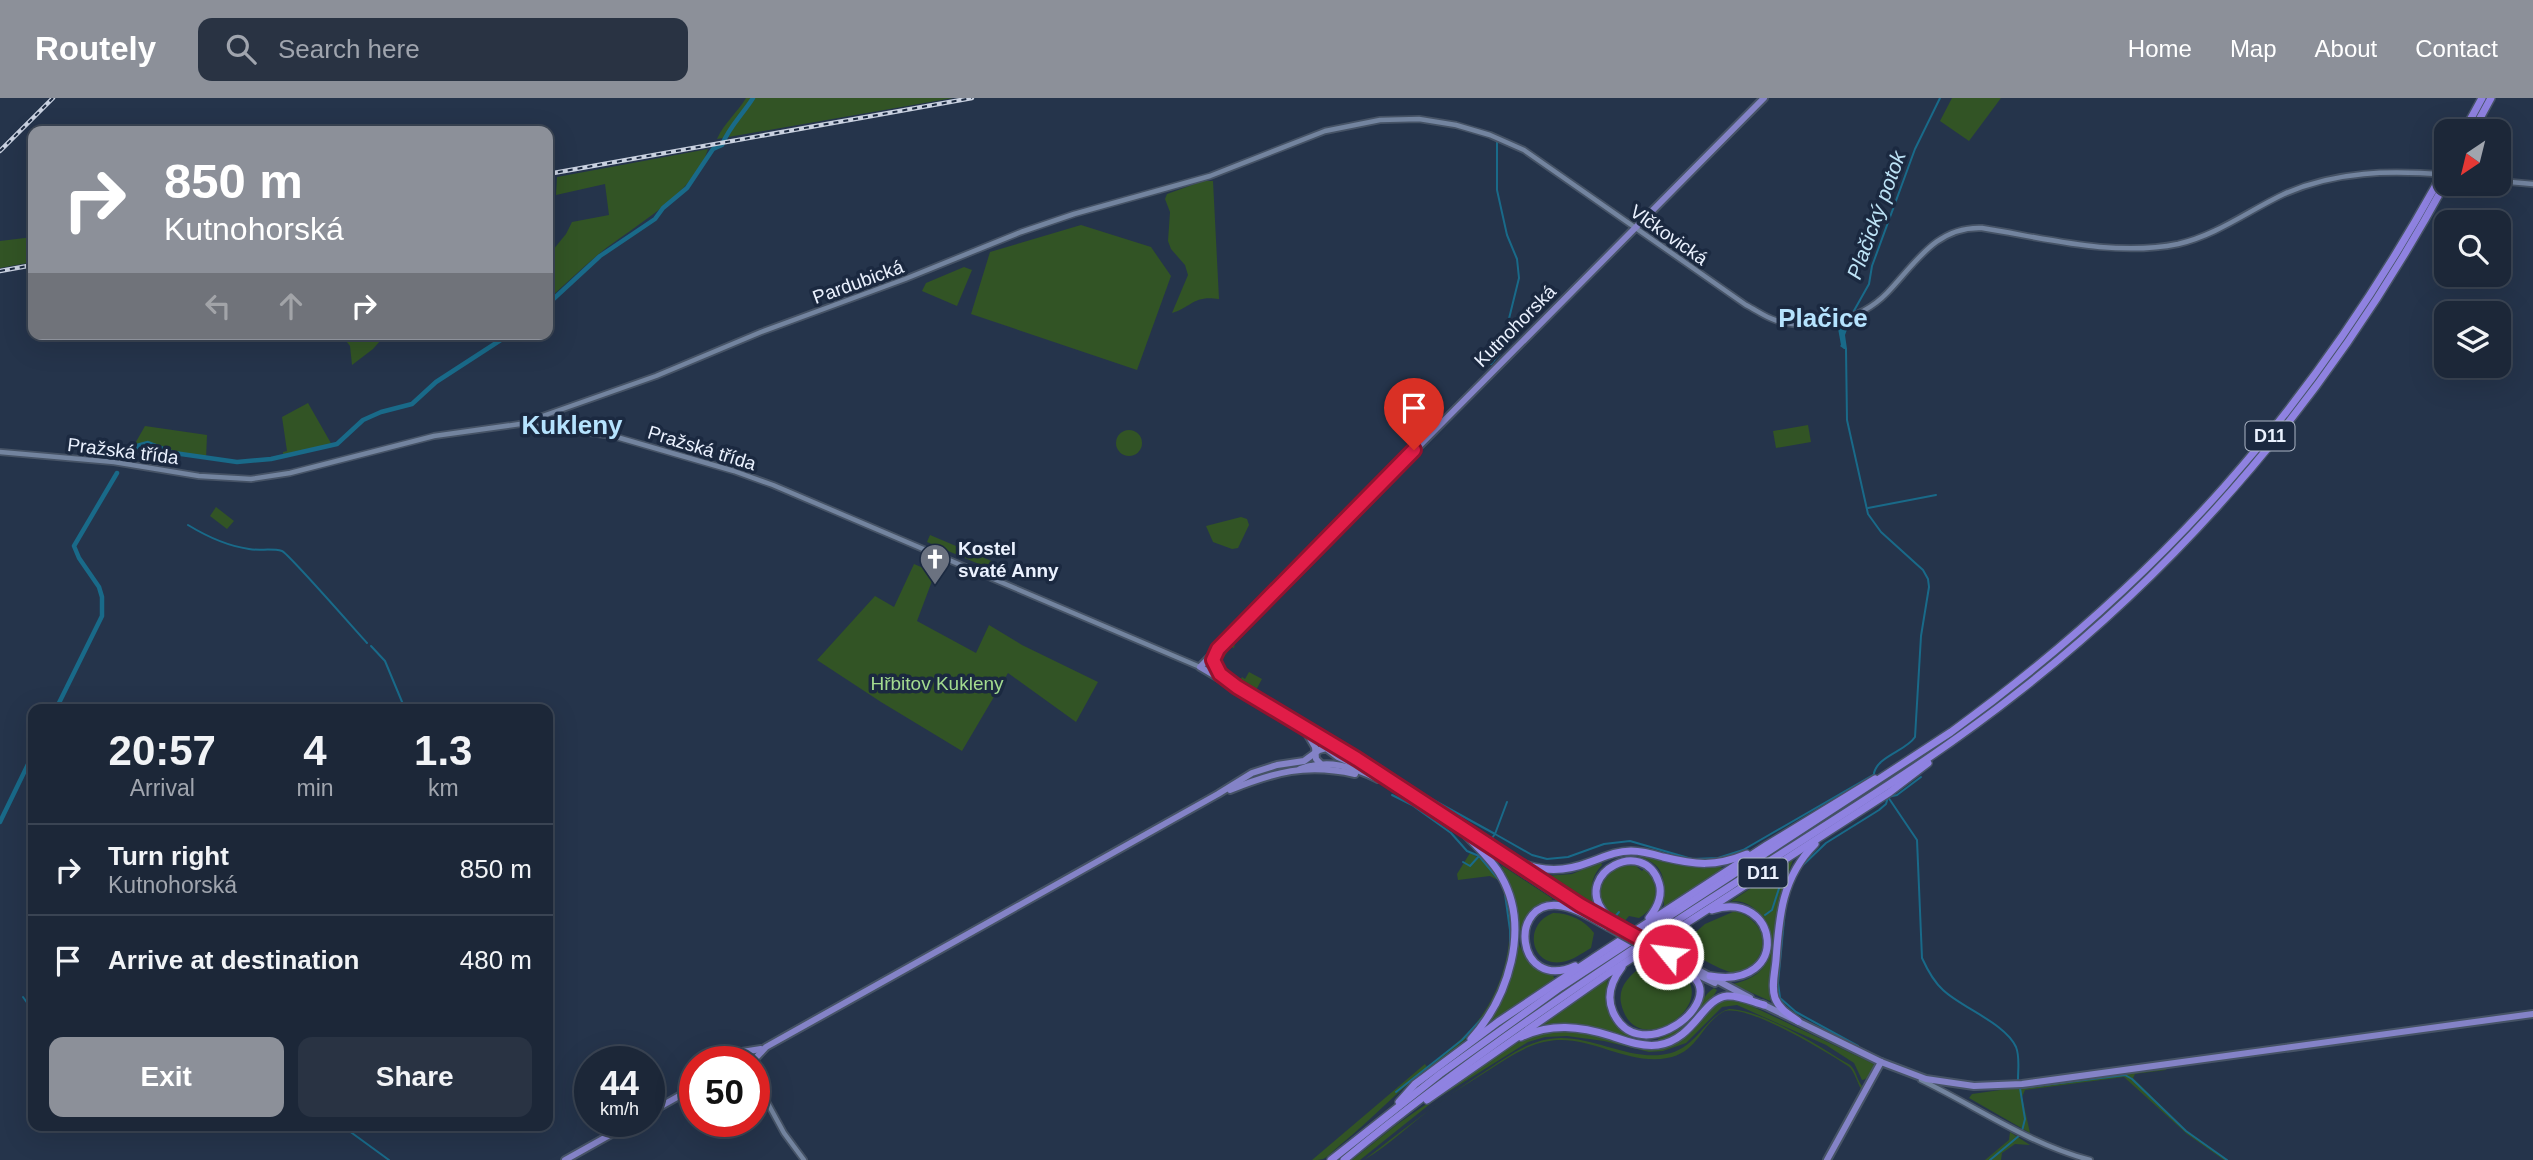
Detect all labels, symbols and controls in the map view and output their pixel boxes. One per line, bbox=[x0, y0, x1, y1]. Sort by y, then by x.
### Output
search box bbox=[198, 18, 688, 81]
text: Routely bbox=[35, 30, 156, 67]
icon: search bbox=[222, 30, 260, 68]
text: Search here bbox=[278, 34, 420, 64]
text: Home bbox=[2128, 35, 2192, 62]
text: Map bbox=[2230, 35, 2277, 62]
text: About bbox=[2315, 35, 2377, 62]
text: Contact bbox=[2415, 35, 2498, 62]
north arrow bbox=[2434, 119, 2511, 196]
map controls bbox=[2434, 119, 2511, 378]
water label: Plačický potok bbox=[1842, 147, 1910, 282]
icon: right bbox=[49, 154, 140, 245]
text: 850 m bbox=[164, 154, 303, 208]
street label: Vlčkovická bbox=[1626, 201, 1712, 270]
button: search bbox=[2434, 210, 2511, 287]
text: Kutnohorská bbox=[164, 211, 344, 247]
street label: Pardubická bbox=[810, 256, 907, 308]
street label: Kutnohorská bbox=[1470, 281, 1560, 371]
icon: left bbox=[199, 287, 237, 325]
icon: ahead bbox=[272, 287, 310, 325]
icon: right bbox=[345, 287, 383, 325]
button: layers bbox=[2434, 301, 2511, 378]
district label: Plačice bbox=[1778, 303, 1868, 333]
pin bbox=[1384, 378, 1444, 450]
icon: arrive bbox=[1395, 389, 1433, 427]
district label: Kukleny bbox=[521, 410, 623, 440]
street label: Pražská třída bbox=[645, 422, 759, 475]
road number: D11 bbox=[2246, 422, 2294, 450]
street label: Pražská třída bbox=[66, 434, 180, 468]
place label: Kostel svaté Anny bbox=[958, 538, 1059, 581]
church icon: Kostel svaté Anny bbox=[918, 542, 952, 586]
park label: Hřbitov Kukleny bbox=[870, 673, 1004, 694]
text: 20:57 bbox=[109, 727, 216, 774]
text: 4 bbox=[303, 727, 327, 774]
text: 1.3 bbox=[414, 727, 472, 774]
text: Arrival bbox=[130, 775, 195, 801]
text: min bbox=[296, 775, 334, 801]
text: km bbox=[428, 775, 459, 801]
text: Turn right bbox=[108, 841, 229, 871]
icon: right bbox=[49, 851, 87, 889]
text: 850 m bbox=[460, 854, 532, 884]
road number: D11 bbox=[1738, 858, 1788, 888]
text: Kutnohorská bbox=[108, 872, 237, 898]
position arrow bbox=[1631, 917, 1705, 991]
icon: arrive bbox=[49, 942, 87, 980]
text: Arrive at destination bbox=[108, 945, 359, 975]
text: 480 m bbox=[460, 945, 532, 975]
button: Exit bbox=[49, 1037, 284, 1117]
button: Share bbox=[298, 1037, 532, 1117]
speed limit sign: 50 bbox=[679, 1046, 770, 1137]
text: 44 bbox=[600, 1063, 639, 1102]
text: km/h bbox=[600, 1099, 639, 1119]

